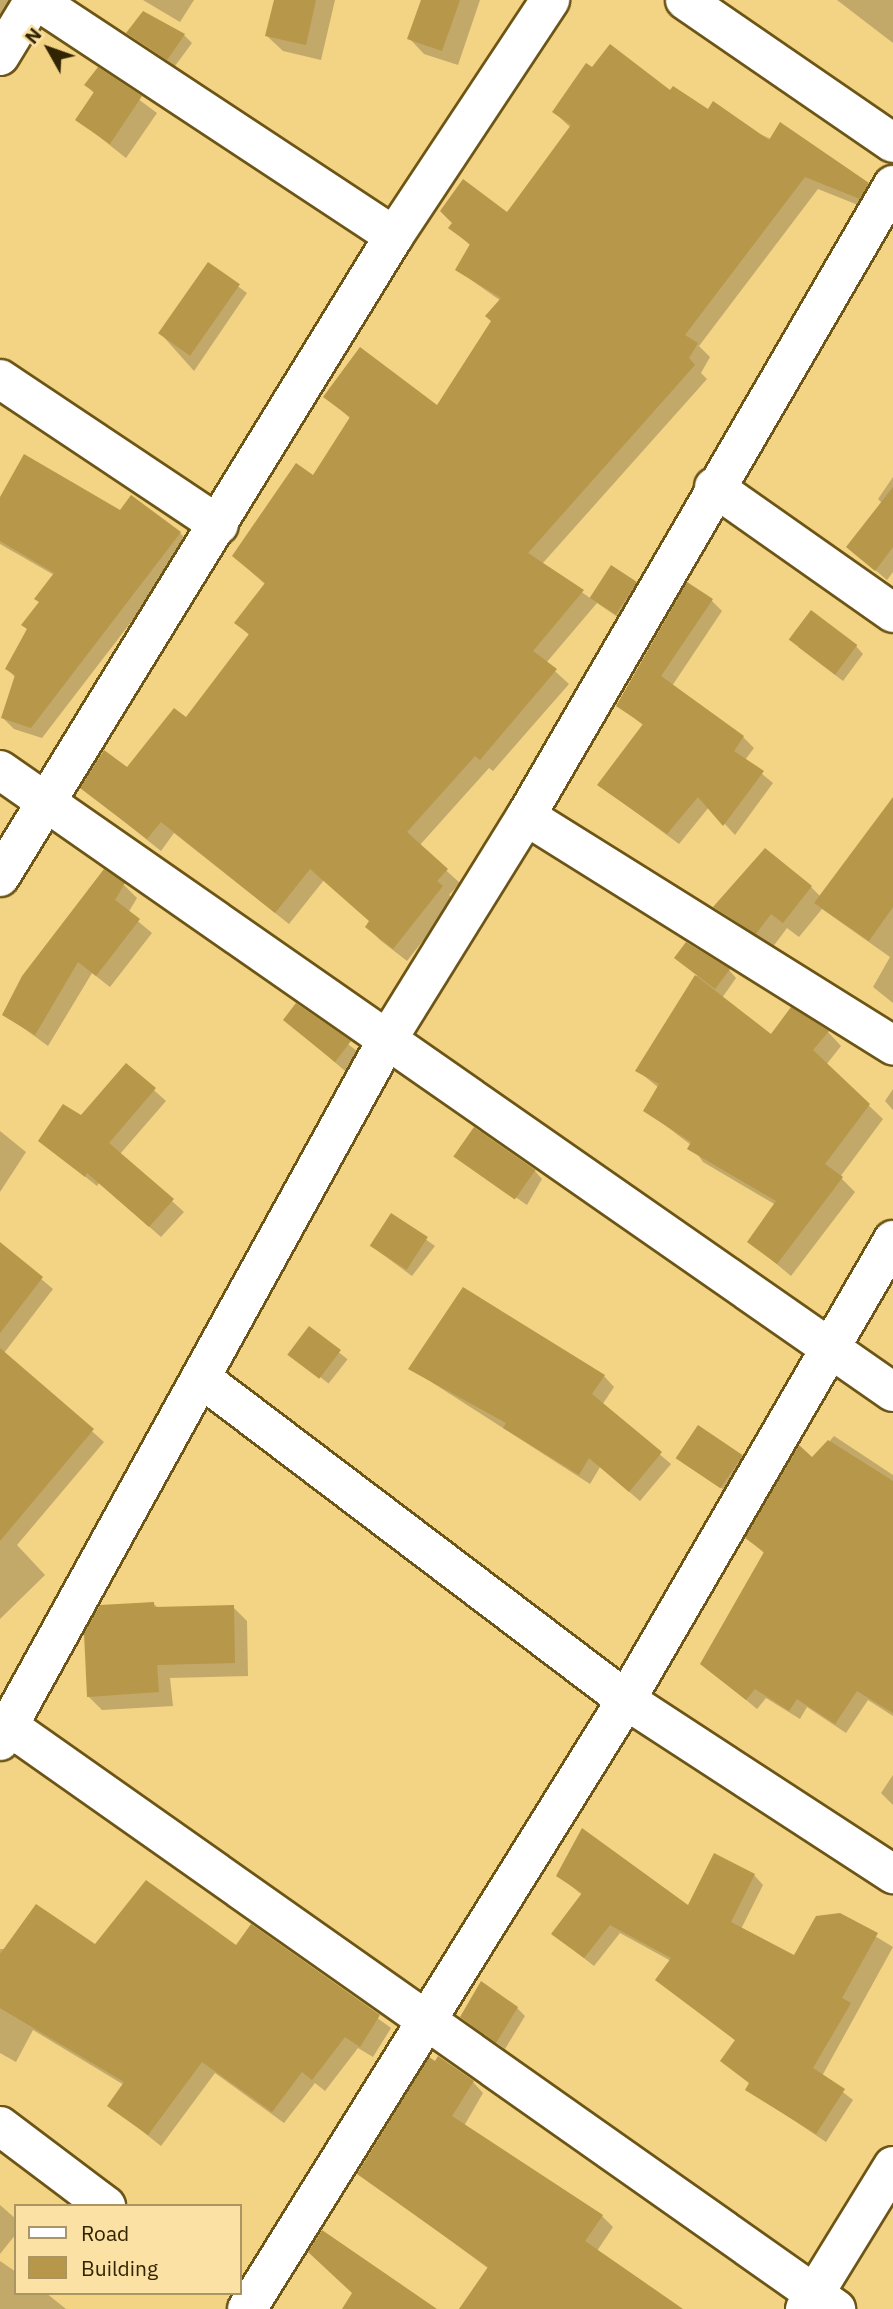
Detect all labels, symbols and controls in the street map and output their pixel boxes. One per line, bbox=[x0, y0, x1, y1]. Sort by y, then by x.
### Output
north arrow bbox=[14, 14, 84, 84]
text: N bbox=[19, 23, 47, 48]
legend bbox=[14, 2204, 242, 2295]
text: Road bbox=[81, 2219, 129, 2247]
text: Building bbox=[81, 2254, 158, 2282]

